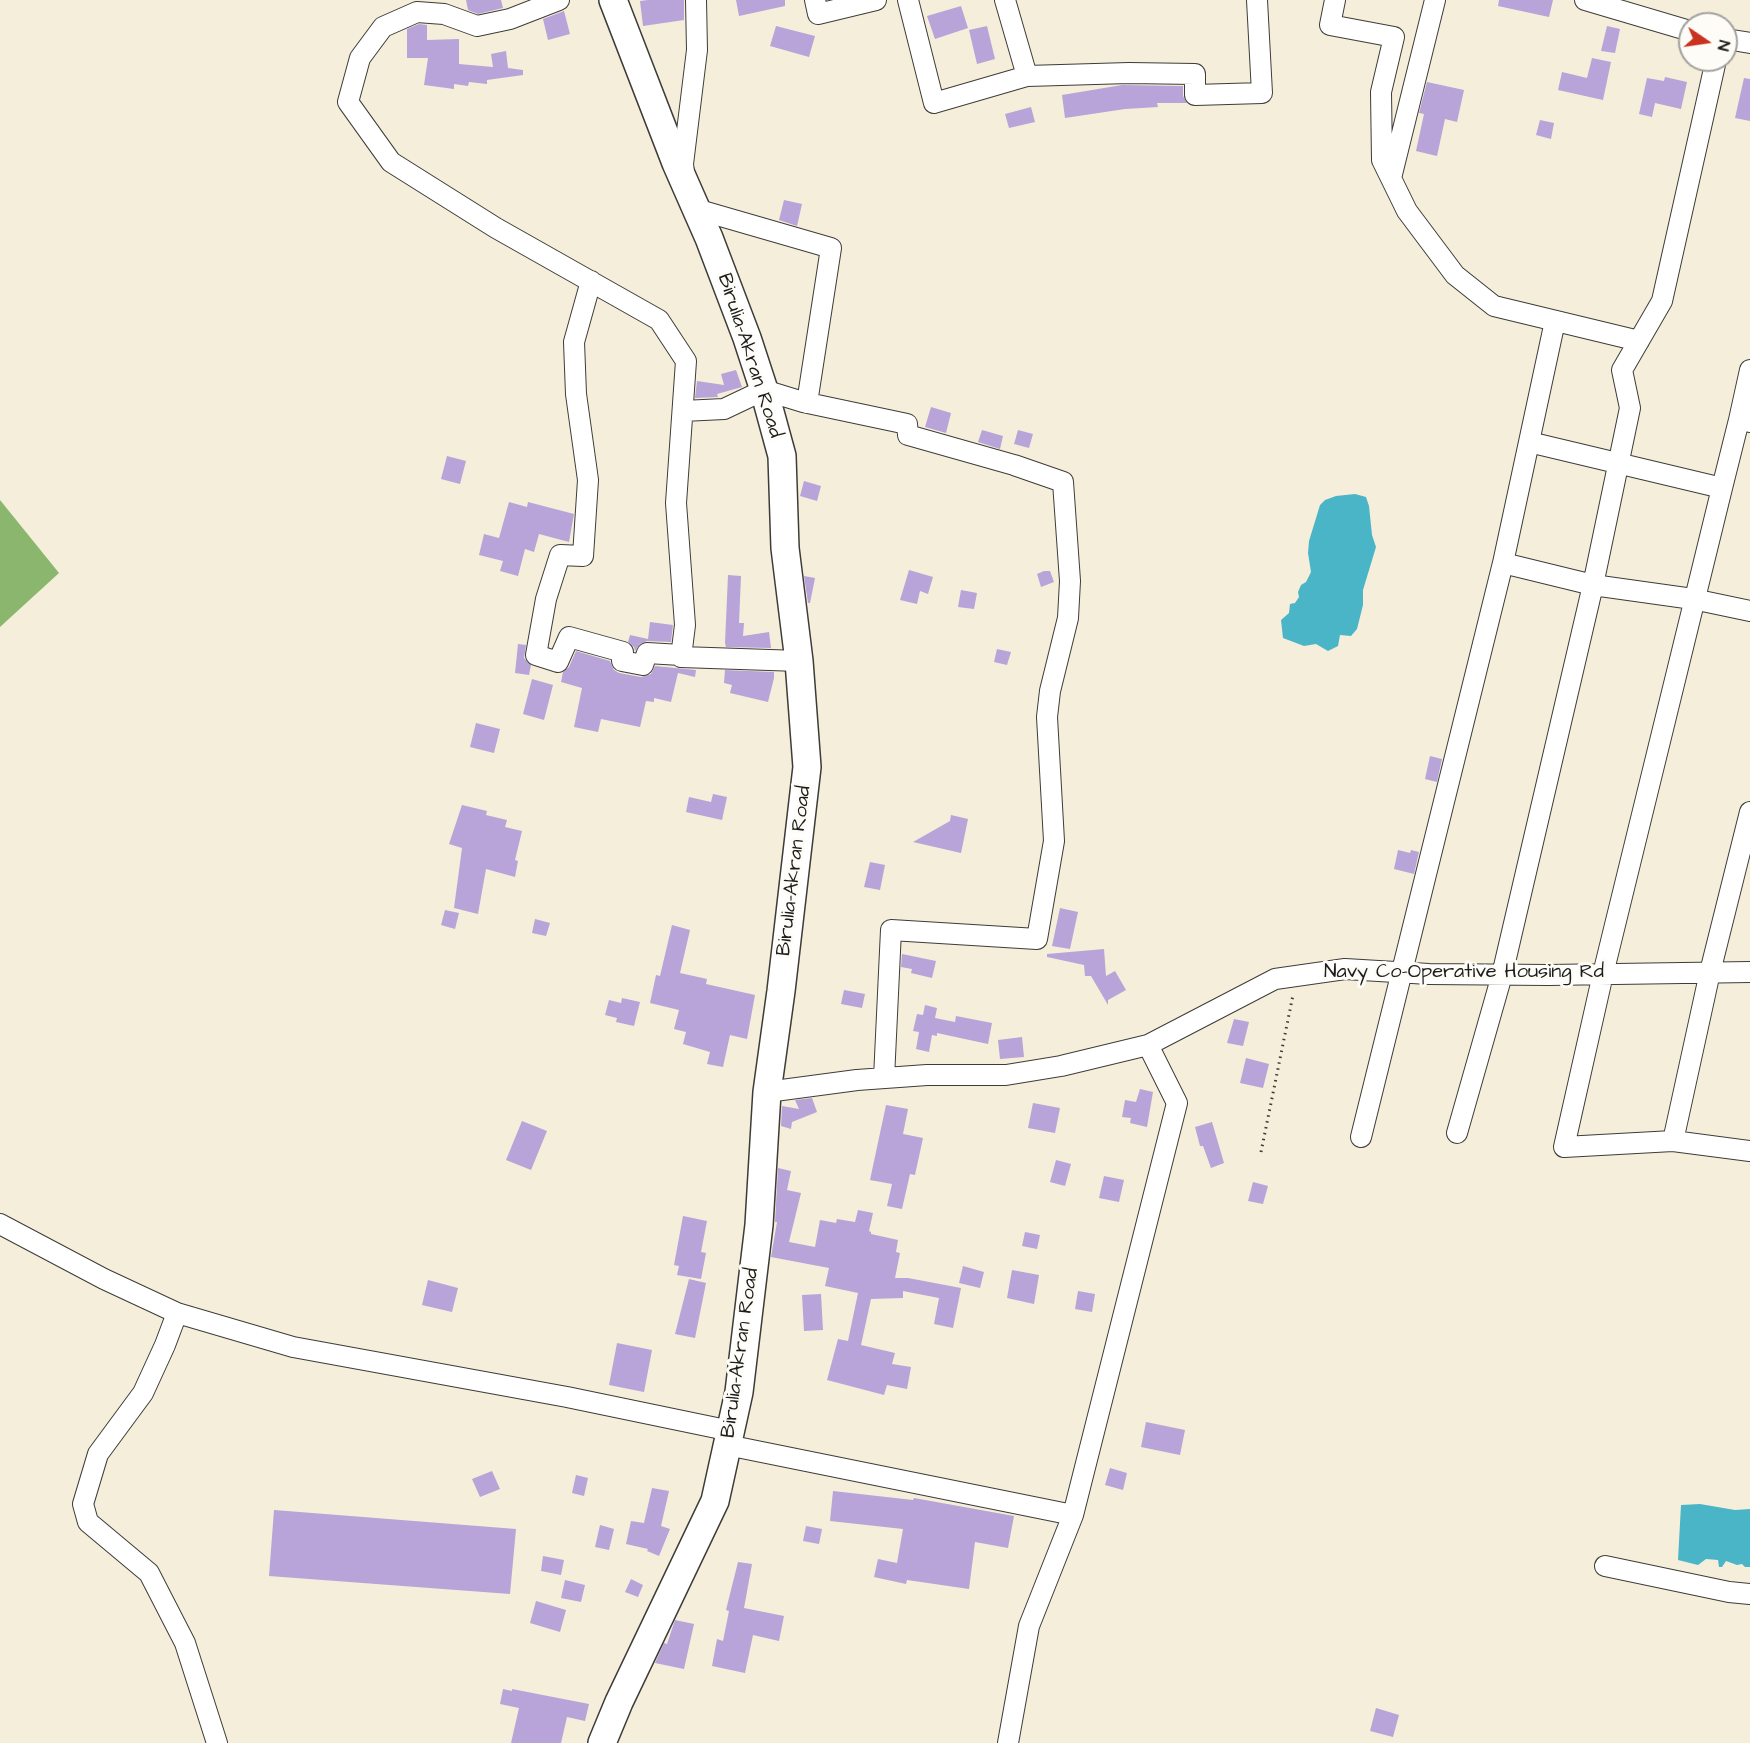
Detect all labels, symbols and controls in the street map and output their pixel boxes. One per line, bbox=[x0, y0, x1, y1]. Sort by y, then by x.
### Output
north arrow bbox=[1678, 12, 1738, 72]
text: N bbox=[1712, 38, 1735, 53]
street label: Birulia-Akran Road bbox=[711, 271, 787, 441]
street label: Birulia-Akran Road bbox=[773, 785, 817, 957]
street label: Navy Co-Operative Housing Rd bbox=[1324, 961, 1604, 985]
street label: Birulia-Akran Road bbox=[717, 1267, 765, 1439]

